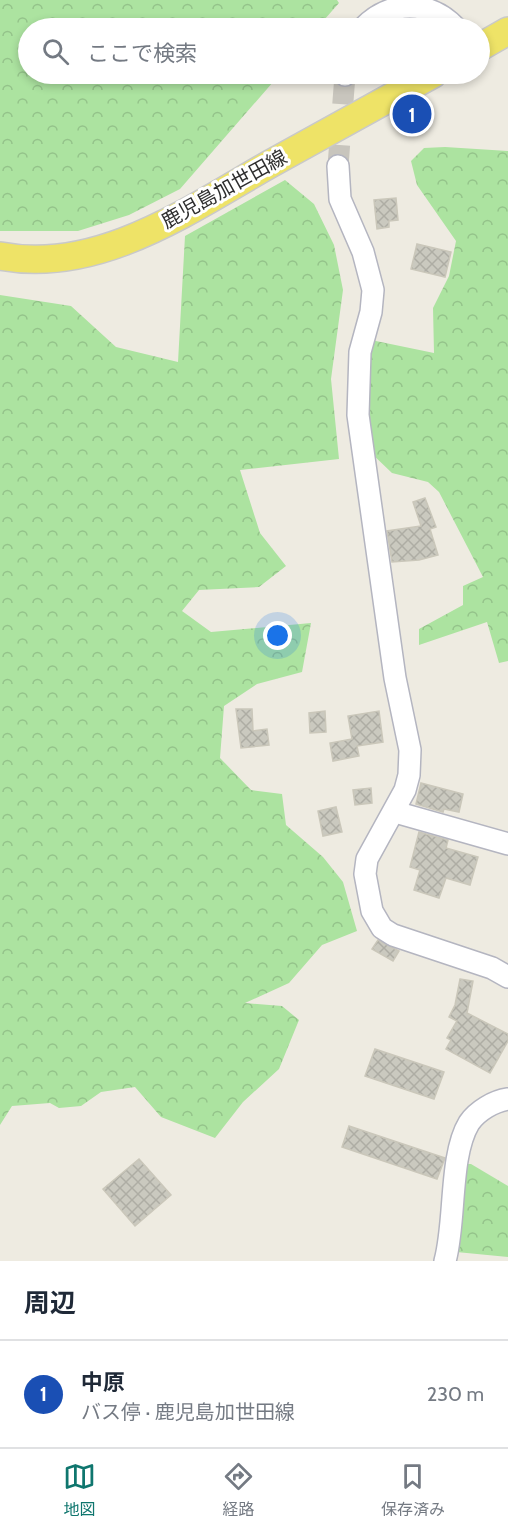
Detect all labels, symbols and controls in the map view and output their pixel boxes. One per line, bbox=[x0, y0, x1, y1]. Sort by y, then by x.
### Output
search box bbox=[18, 18, 490, 84]
icon: search bbox=[39, 35, 72, 68]
text: ここで検索 bbox=[87, 40, 197, 67]
pin: 1 bbox=[392, 92, 432, 136]
street label: 鹿児島加世田線 bbox=[157, 145, 291, 233]
your location bbox=[263, 621, 292, 650]
text: 周辺 bbox=[24, 1287, 76, 1319]
text: 中原 bbox=[81, 1369, 125, 1396]
text: 1 bbox=[40, 1382, 47, 1406]
text: 230 m bbox=[427, 1382, 484, 1406]
text: バス停 · 鹿児島加世田線 bbox=[81, 1400, 295, 1424]
tab: 地図 bbox=[63, 1460, 96, 1520]
tab: 経路 bbox=[222, 1460, 255, 1520]
tab: 保存済み bbox=[381, 1460, 445, 1520]

